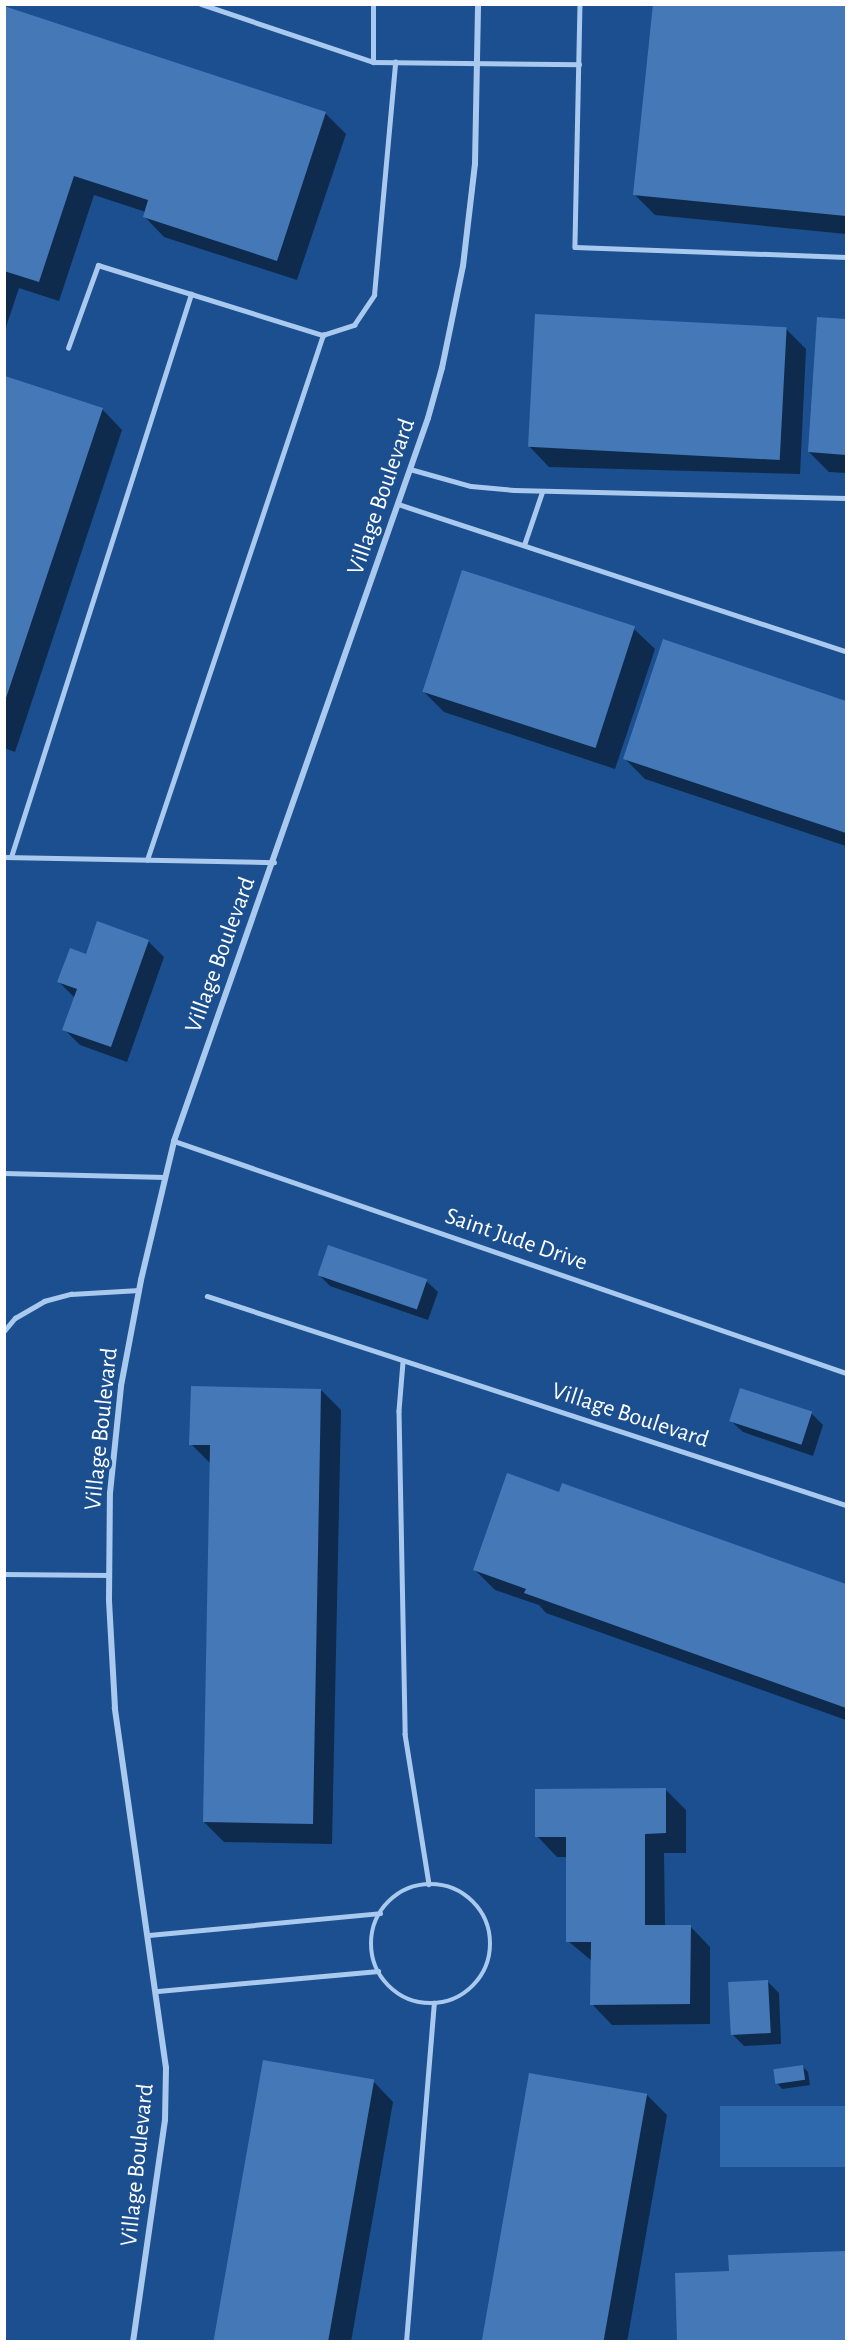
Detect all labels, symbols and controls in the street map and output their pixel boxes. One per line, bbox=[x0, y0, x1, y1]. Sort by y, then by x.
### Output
street label: Village Boulevard bbox=[342, 415, 422, 579]
street label: Village Boulevard bbox=[180, 873, 262, 1037]
street label: Saint Jude Drive bbox=[441, 1202, 591, 1278]
street label: Village Boulevard bbox=[79, 1346, 125, 1512]
street label: Village Boulevard bbox=[548, 1377, 712, 1455]
street label: Village Boulevard bbox=[115, 2082, 161, 2248]

